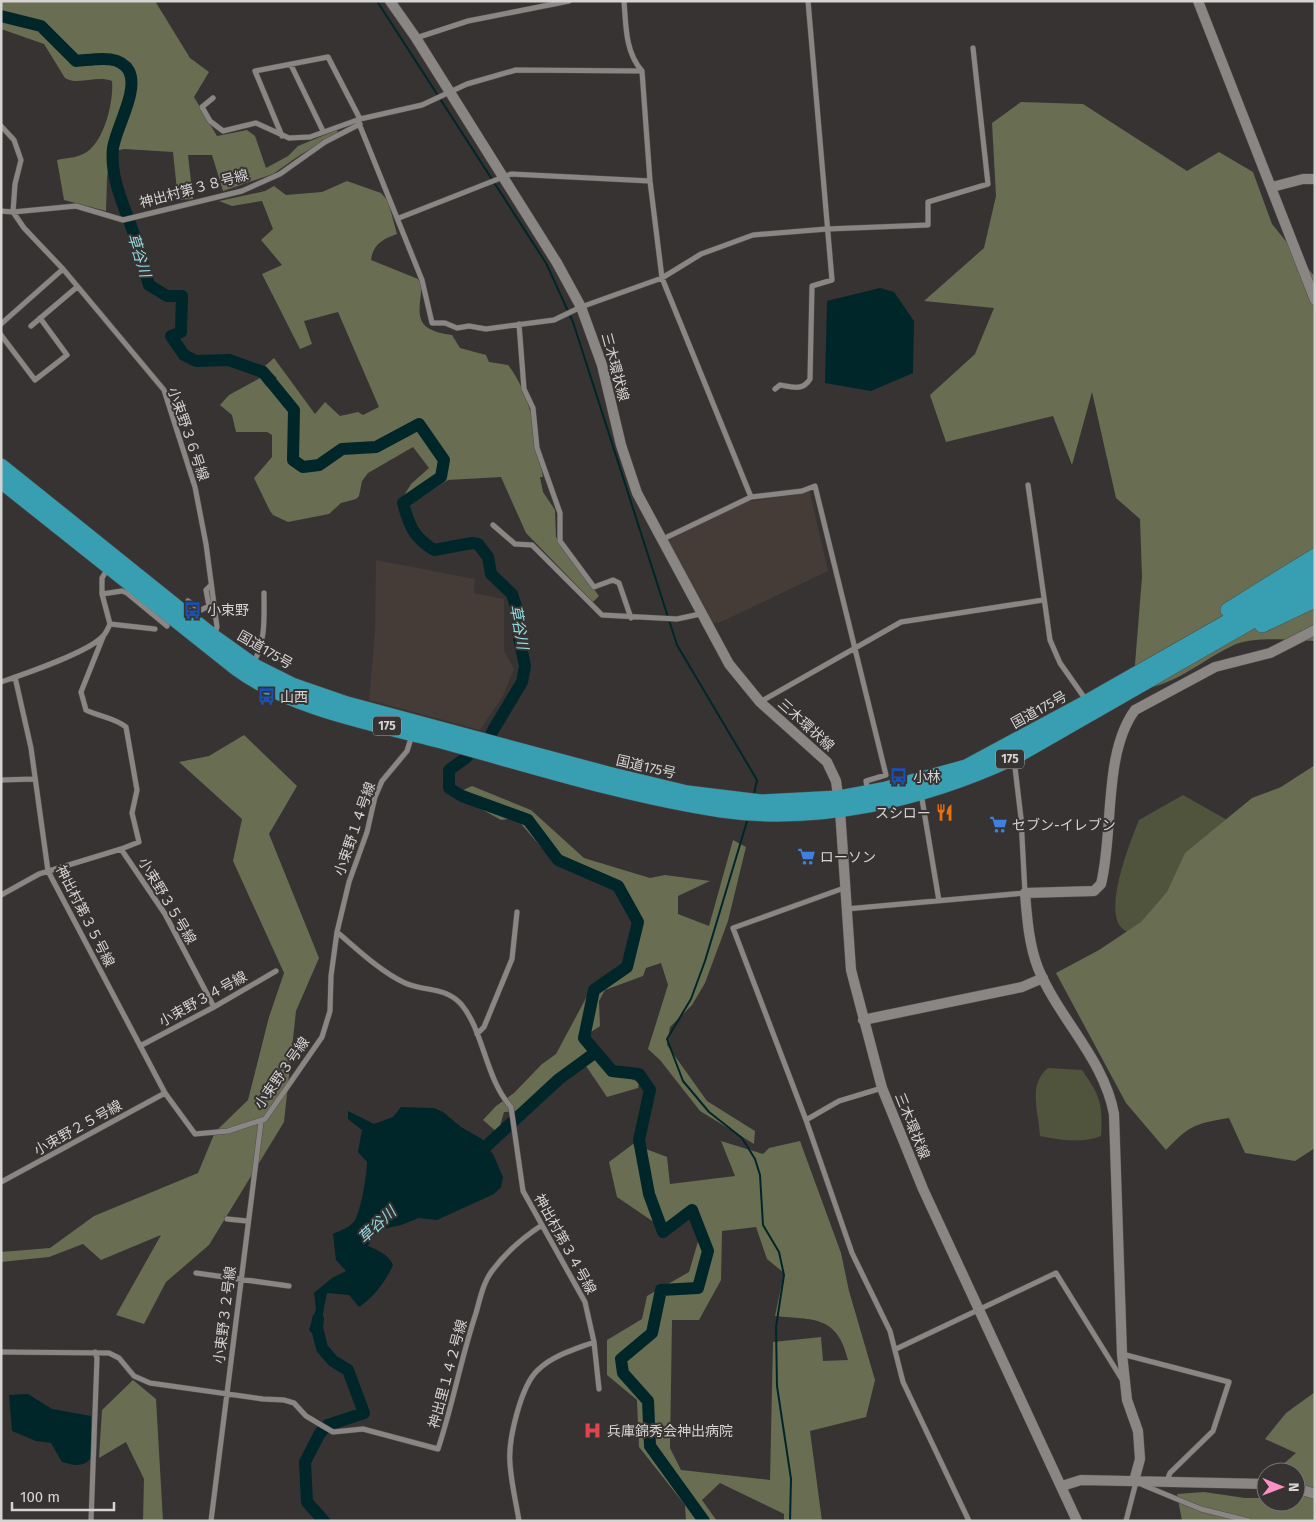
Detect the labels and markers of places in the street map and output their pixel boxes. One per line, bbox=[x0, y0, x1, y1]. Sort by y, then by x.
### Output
bus stop icon: 小束野 bbox=[183, 600, 203, 620]
place label: 小束野 bbox=[207, 602, 249, 619]
bus stop icon: 山西 bbox=[256, 687, 276, 707]
place label: 山西 bbox=[280, 689, 308, 706]
bus stop icon: 小林 bbox=[889, 767, 909, 787]
place label: 小林 bbox=[913, 769, 941, 786]
restaurant icon: スシロー bbox=[935, 803, 955, 823]
place label: スシロー bbox=[875, 805, 931, 822]
supermarket icon: セブン-イレブン bbox=[988, 815, 1008, 835]
place label: セブン-イレブン bbox=[1012, 817, 1116, 834]
supermarket icon: ローソン bbox=[796, 847, 816, 867]
place label: ローソン bbox=[820, 849, 876, 866]
hospital icon: 兵庫錦秀会神出病院 bbox=[583, 1421, 603, 1441]
place label: 兵庫錦秀会神出病院 bbox=[607, 1423, 733, 1440]

